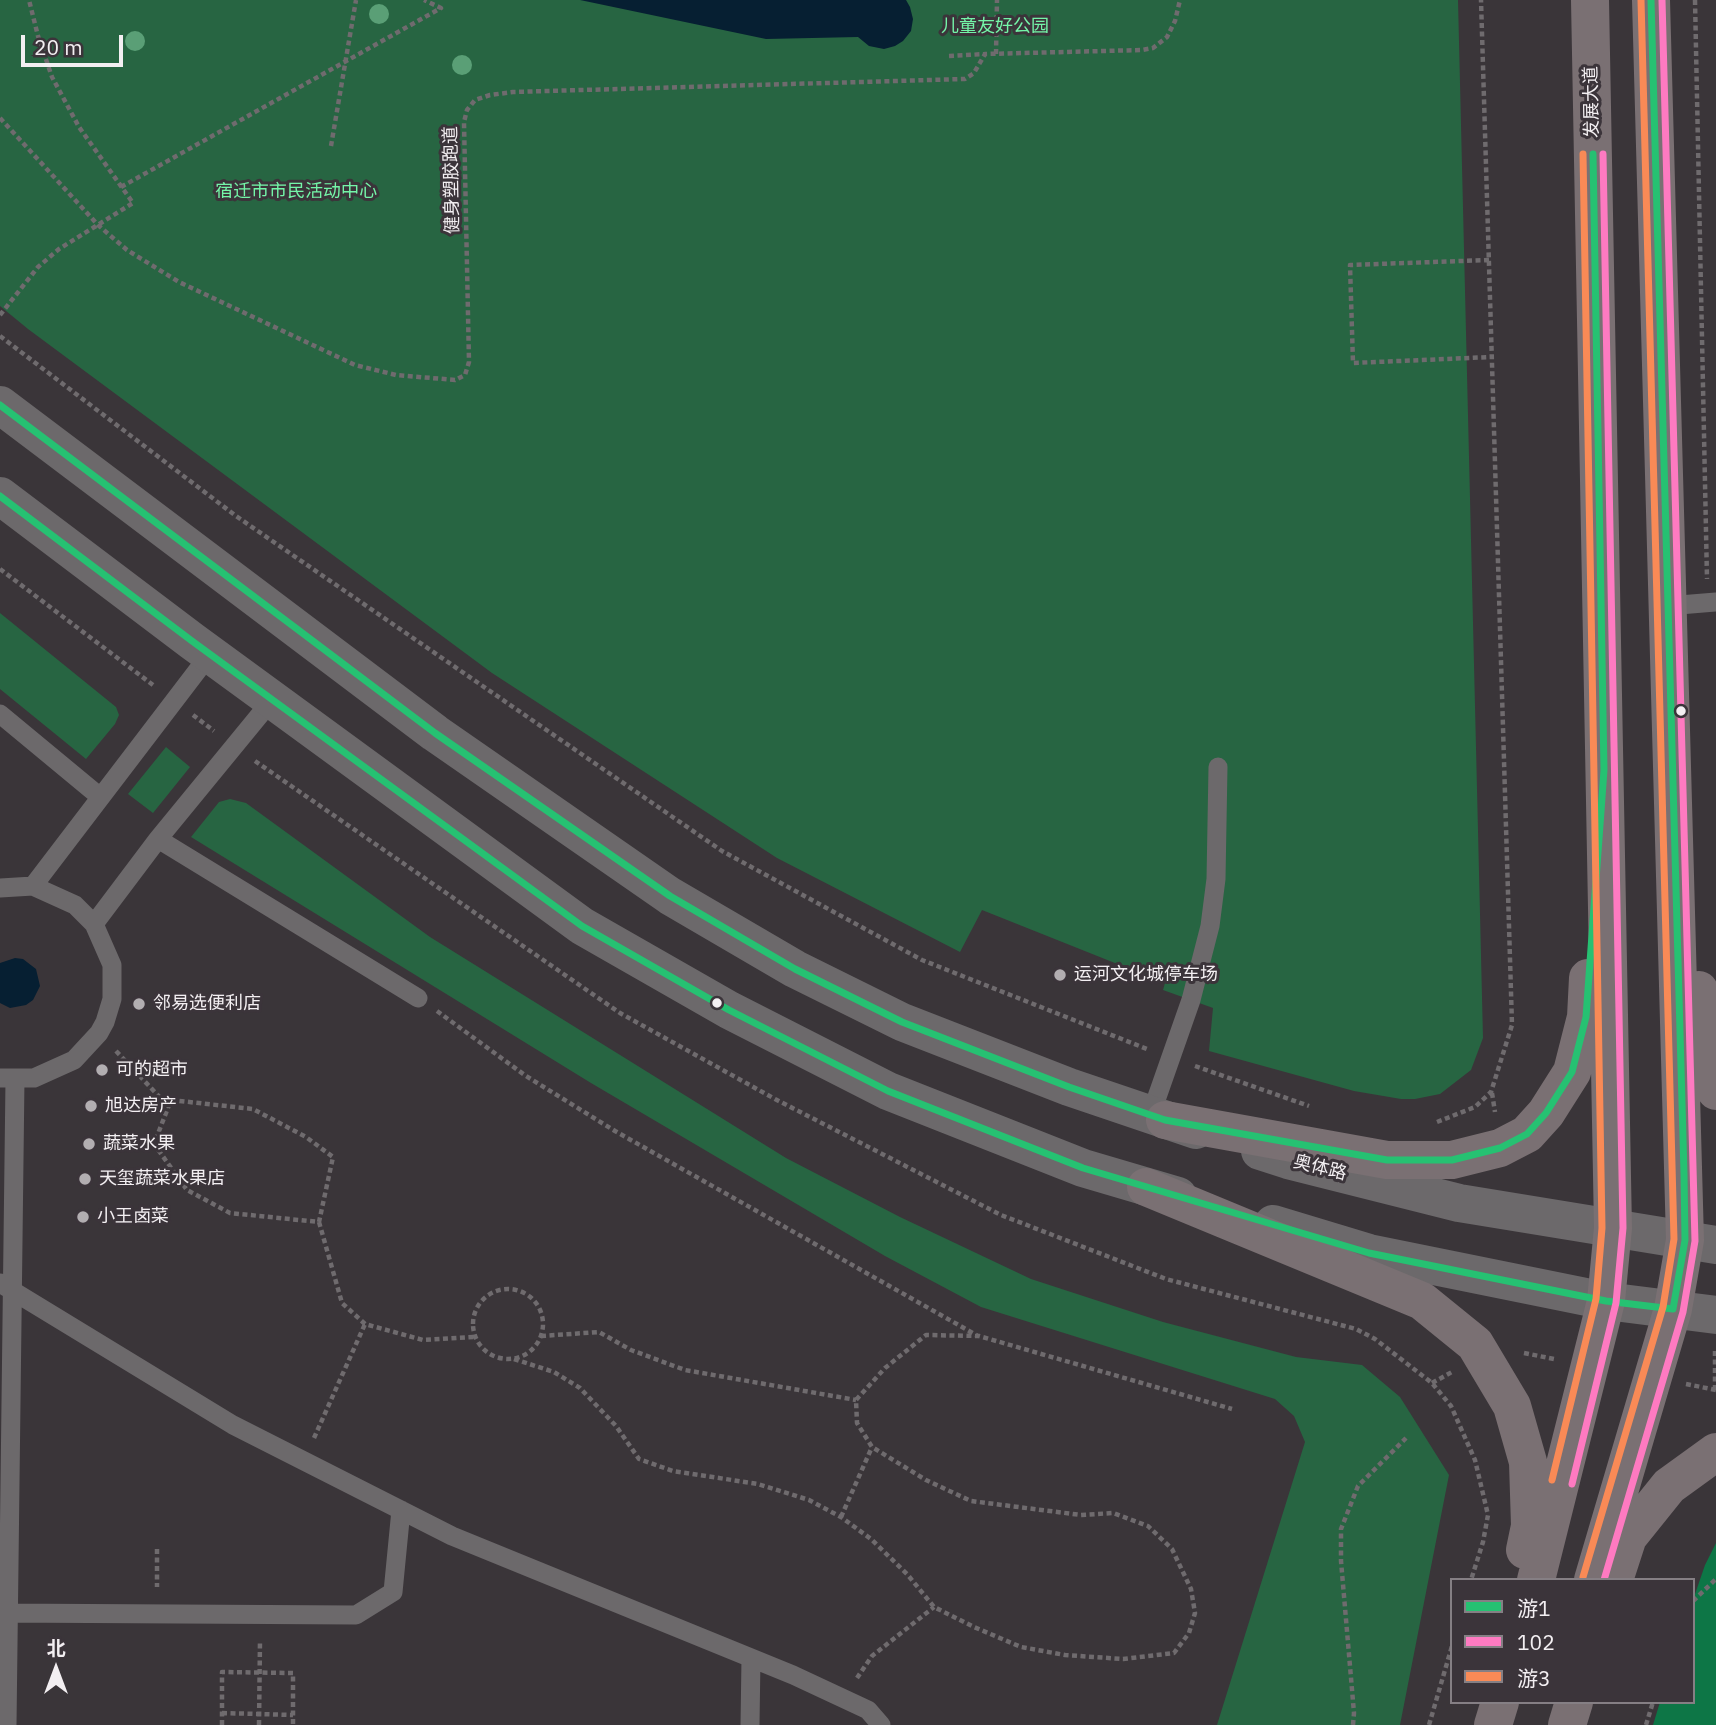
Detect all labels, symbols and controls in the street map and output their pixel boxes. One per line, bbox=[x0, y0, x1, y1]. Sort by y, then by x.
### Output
park label: 儿童友好公园 bbox=[941, 16, 1049, 38]
scale bar bbox=[24, 21, 126, 65]
text: 20 m bbox=[34, 33, 83, 61]
street label: 发展大道 bbox=[1581, 66, 1603, 138]
street label: 健身塑胶跑道 bbox=[440, 126, 464, 234]
park label: 宿迁市市民活动中心 bbox=[215, 181, 377, 203]
unlabelled marker bbox=[1674, 704, 1688, 718]
place label: 运河文化城停车场 bbox=[1074, 964, 1218, 986]
marker: 运河文化城停车场 bbox=[1052, 967, 1068, 983]
place label: 邻易选便利店 bbox=[153, 993, 261, 1015]
marker: 邻易选便利店 bbox=[131, 996, 147, 1012]
unlabelled marker bbox=[710, 996, 724, 1010]
place label: 可的超市 bbox=[116, 1059, 188, 1081]
marker: 可的超市 bbox=[94, 1062, 110, 1078]
place label: 旭达房产 bbox=[105, 1095, 177, 1117]
marker: 旭达房产 bbox=[83, 1098, 99, 1114]
place label: 蔬菜水果 bbox=[103, 1133, 175, 1155]
marker: 蔬菜水果 bbox=[81, 1136, 97, 1152]
street label: 奥体路 bbox=[1291, 1151, 1349, 1185]
place label: 天玺蔬菜水果店 bbox=[99, 1168, 225, 1190]
marker: 天玺蔬菜水果店 bbox=[77, 1171, 93, 1187]
place label: 小王卤菜 bbox=[97, 1206, 169, 1228]
marker: 小王卤菜 bbox=[75, 1209, 91, 1225]
legend bbox=[1450, 1578, 1695, 1704]
text: 游1 bbox=[1517, 1594, 1551, 1622]
text: 102 bbox=[1517, 1628, 1555, 1656]
north arrow bbox=[21, 1634, 91, 1704]
text: 北 bbox=[46, 1636, 66, 1660]
text: 游3 bbox=[1517, 1664, 1551, 1692]

